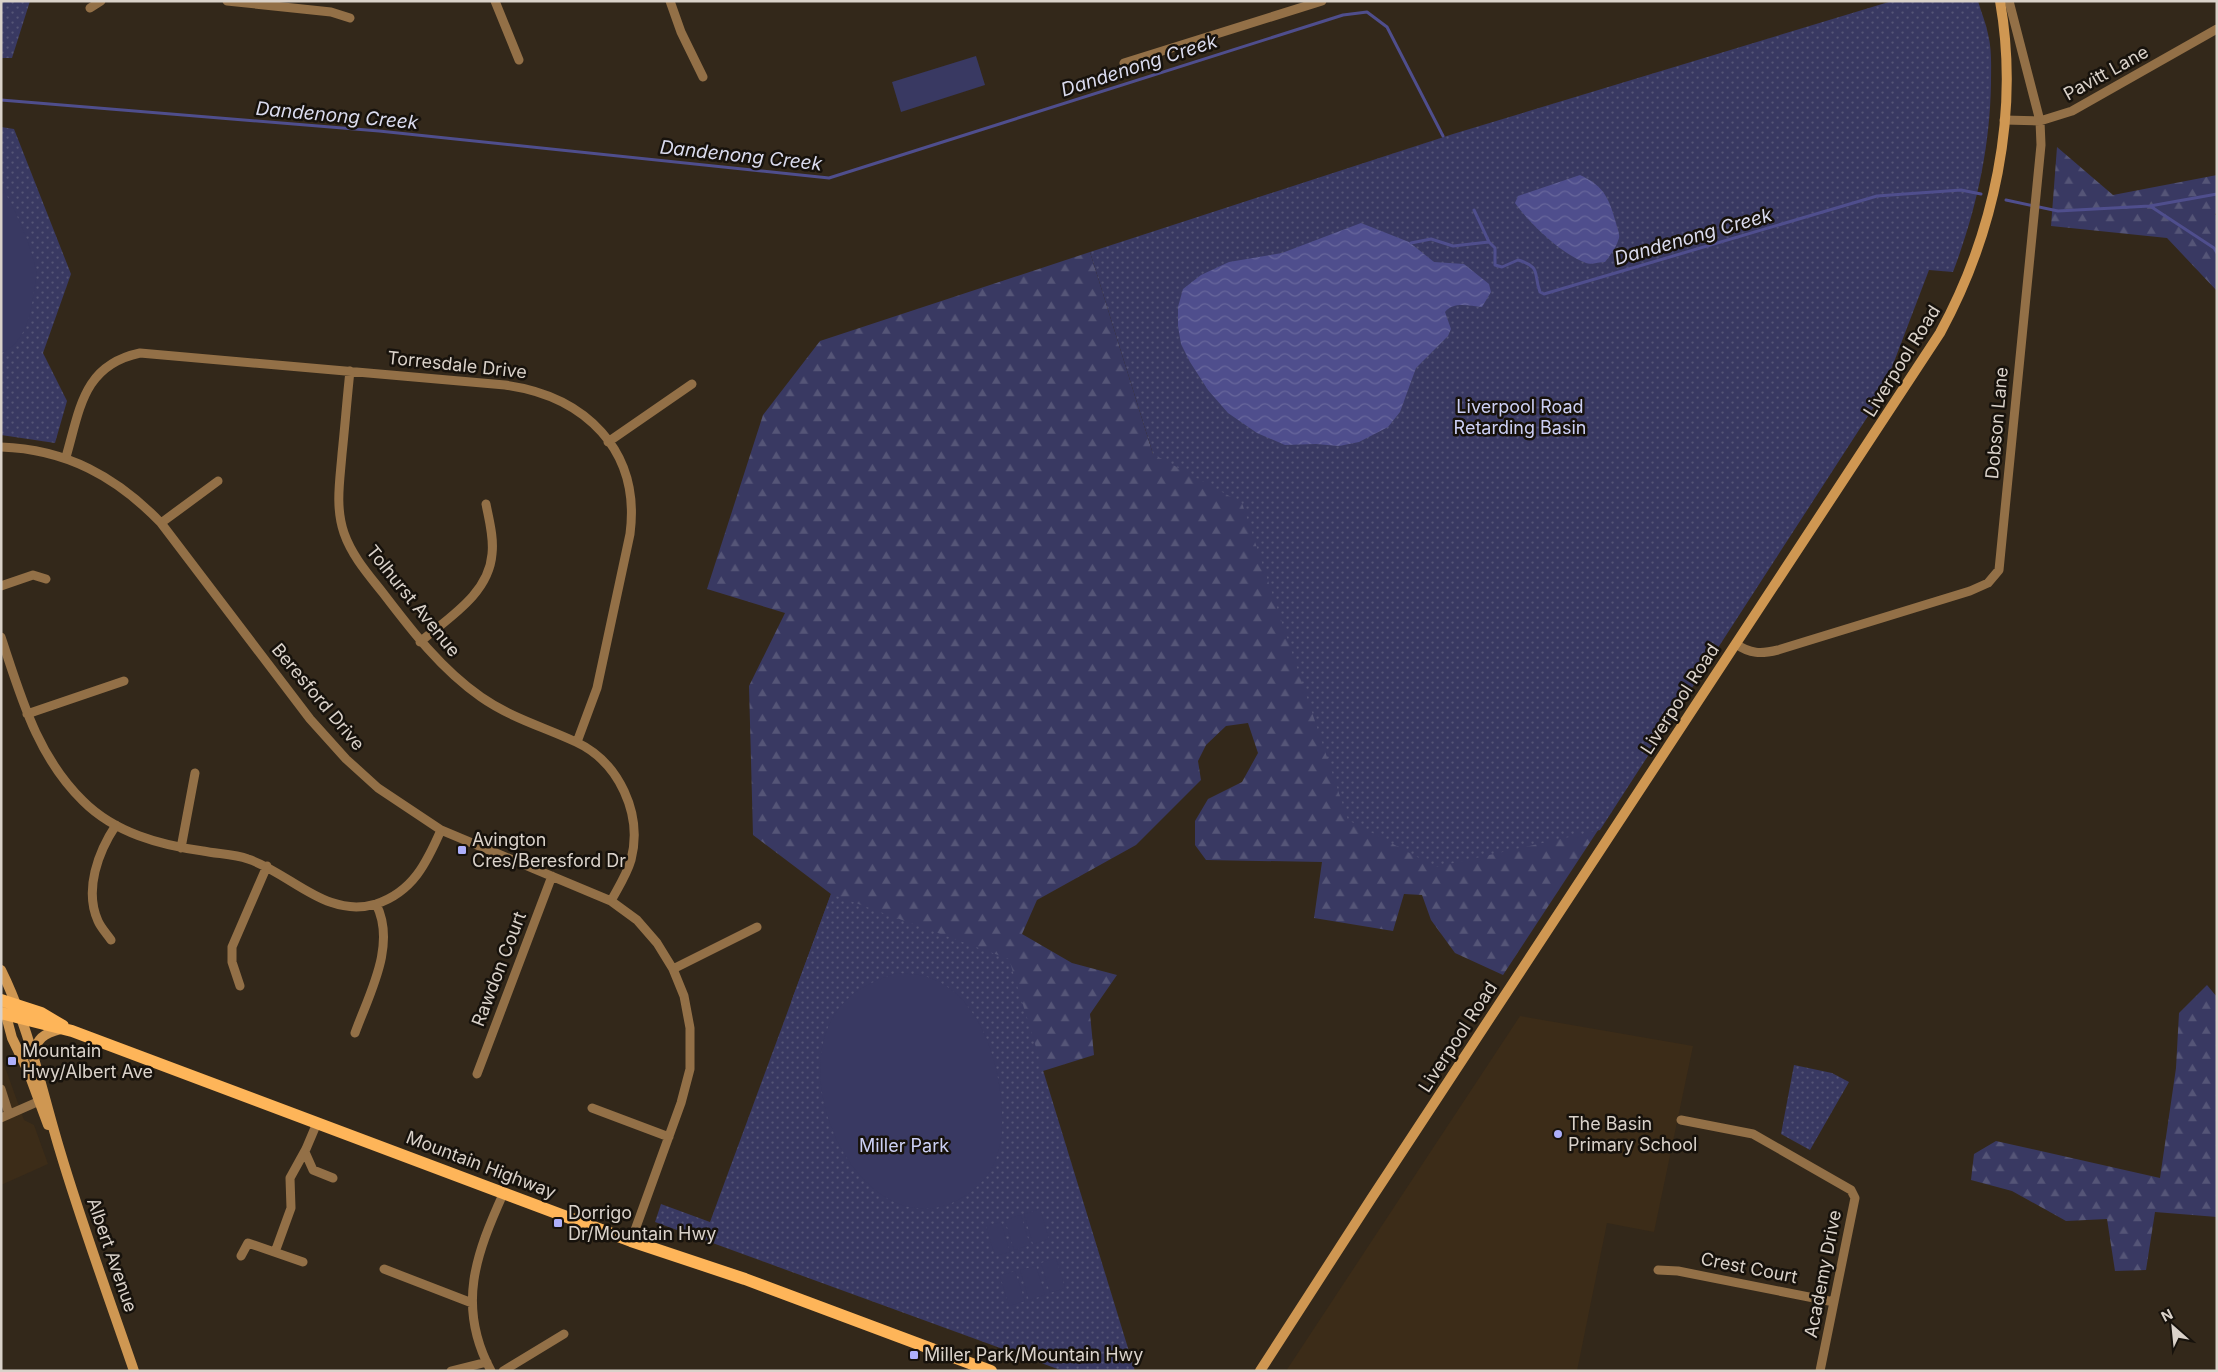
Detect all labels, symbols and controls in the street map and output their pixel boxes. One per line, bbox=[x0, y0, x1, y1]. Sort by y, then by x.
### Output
water label: Dandenong Creek bbox=[1058, 29, 1221, 102]
street label: Pavitt Lane bbox=[2060, 41, 2152, 104]
water label: Dandenong Creek bbox=[255, 97, 420, 134]
water label: Dandenong Creek bbox=[659, 136, 824, 176]
water label: Dandenong Creek bbox=[1612, 203, 1775, 270]
street label: Liverpool Road bbox=[1859, 301, 1944, 420]
street label: Torresdale Drive bbox=[386, 347, 528, 382]
street label: Dobson Lane bbox=[1981, 366, 2012, 480]
park label: Liverpool Road Retarding Basin bbox=[1454, 396, 1586, 438]
street label: Tolhurst Avenue bbox=[362, 541, 465, 661]
street label: Beresford Drive bbox=[268, 639, 369, 754]
street label: Liverpool Road bbox=[1636, 640, 1723, 758]
place label: Avington Cres/Beresford Dr bbox=[472, 829, 626, 871]
marker: Avington Cres/Beresford Dr bbox=[456, 844, 468, 856]
street label: Rawdon Court bbox=[467, 908, 530, 1029]
street label: Liverpool Road bbox=[1414, 978, 1501, 1096]
place label: Mountain Hwy/Albert Ave bbox=[22, 1040, 153, 1082]
marker: Mountain Hwy/Albert Ave bbox=[6, 1055, 18, 1067]
place label: The Basin Primary School bbox=[1568, 1113, 1697, 1155]
street label: Mountain Highway bbox=[403, 1126, 559, 1203]
marker: The Basin Primary School bbox=[1552, 1128, 1564, 1140]
park label: Miller Park bbox=[859, 1135, 949, 1156]
street label: Albert Avenue bbox=[83, 1195, 142, 1315]
place label: Dorrigo Dr/Mountain Hwy bbox=[568, 1202, 716, 1244]
street label: Academy Drive bbox=[1800, 1208, 1845, 1340]
marker: Dorrigo Dr/Mountain Hwy bbox=[552, 1217, 564, 1229]
street label: Crest Court bbox=[1699, 1248, 1799, 1287]
north arrow bbox=[2148, 1302, 2198, 1352]
text: N bbox=[2158, 1305, 2175, 1325]
place label: Miller Park/Mountain Hwy bbox=[924, 1344, 1143, 1365]
marker: Miller Park/Mountain Hwy bbox=[908, 1349, 920, 1361]

